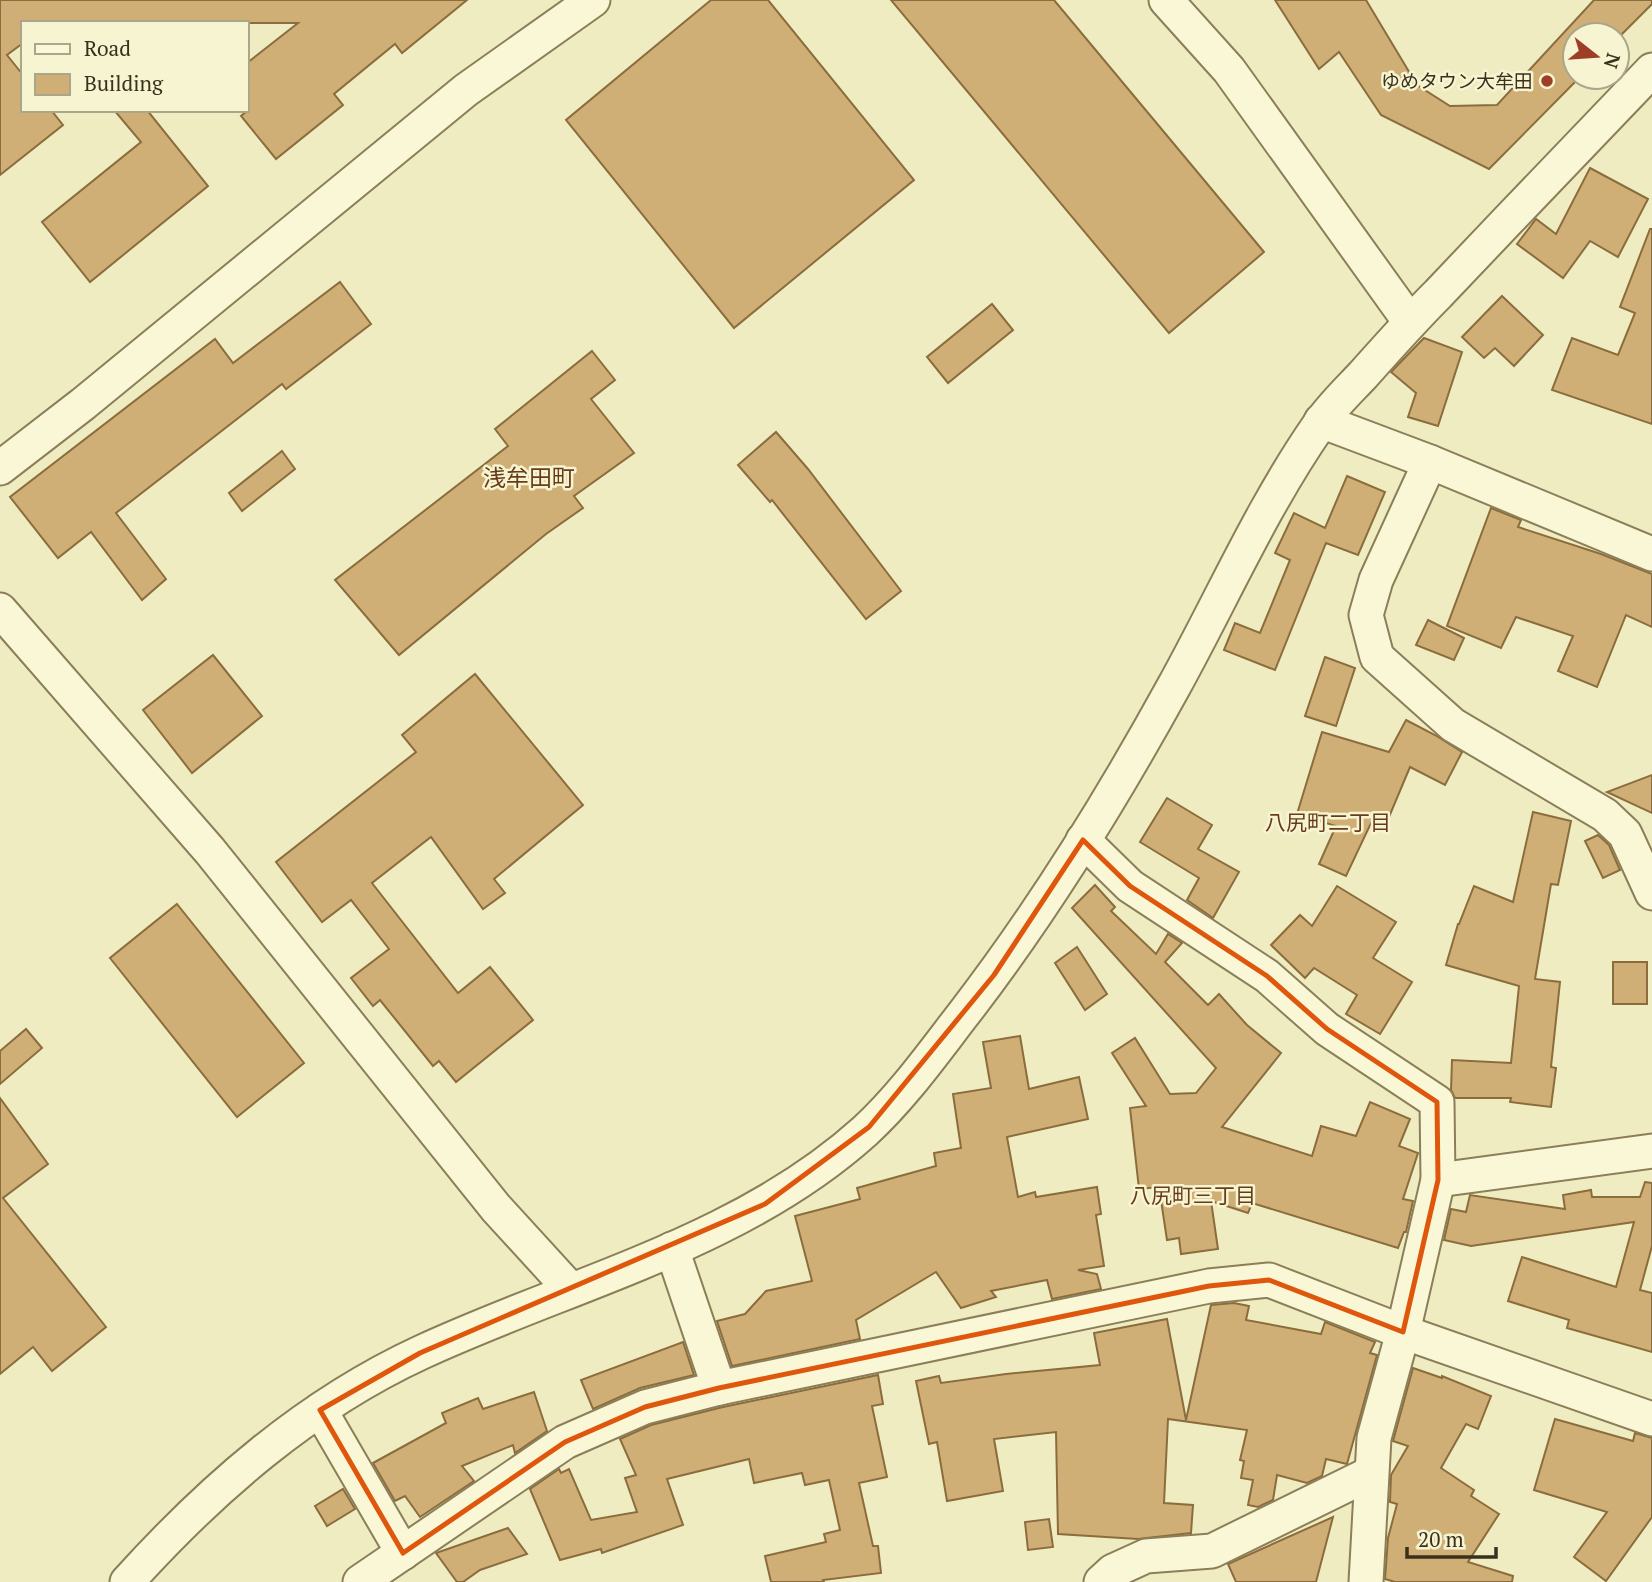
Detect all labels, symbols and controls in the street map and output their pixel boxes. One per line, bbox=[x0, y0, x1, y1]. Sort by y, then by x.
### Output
legend bbox=[21, 21, 248, 112]
north arrow bbox=[1561, 21, 1631, 91]
text: Road bbox=[84, 34, 131, 62]
text: N bbox=[1599, 51, 1627, 72]
place label: ゆめタウン大牟田 bbox=[1381, 68, 1533, 93]
text: Building bbox=[84, 69, 164, 97]
marker: ゆめタウン大牟田 bbox=[1539, 73, 1555, 89]
district label: 浅牟田町 bbox=[483, 462, 575, 493]
district label: 八尻町二丁目 bbox=[1265, 808, 1391, 836]
district label: 八尻町三丁目 bbox=[1130, 1181, 1256, 1209]
scale bar bbox=[1407, 1516, 1496, 1560]
text: 20 m bbox=[1418, 1525, 1464, 1553]

